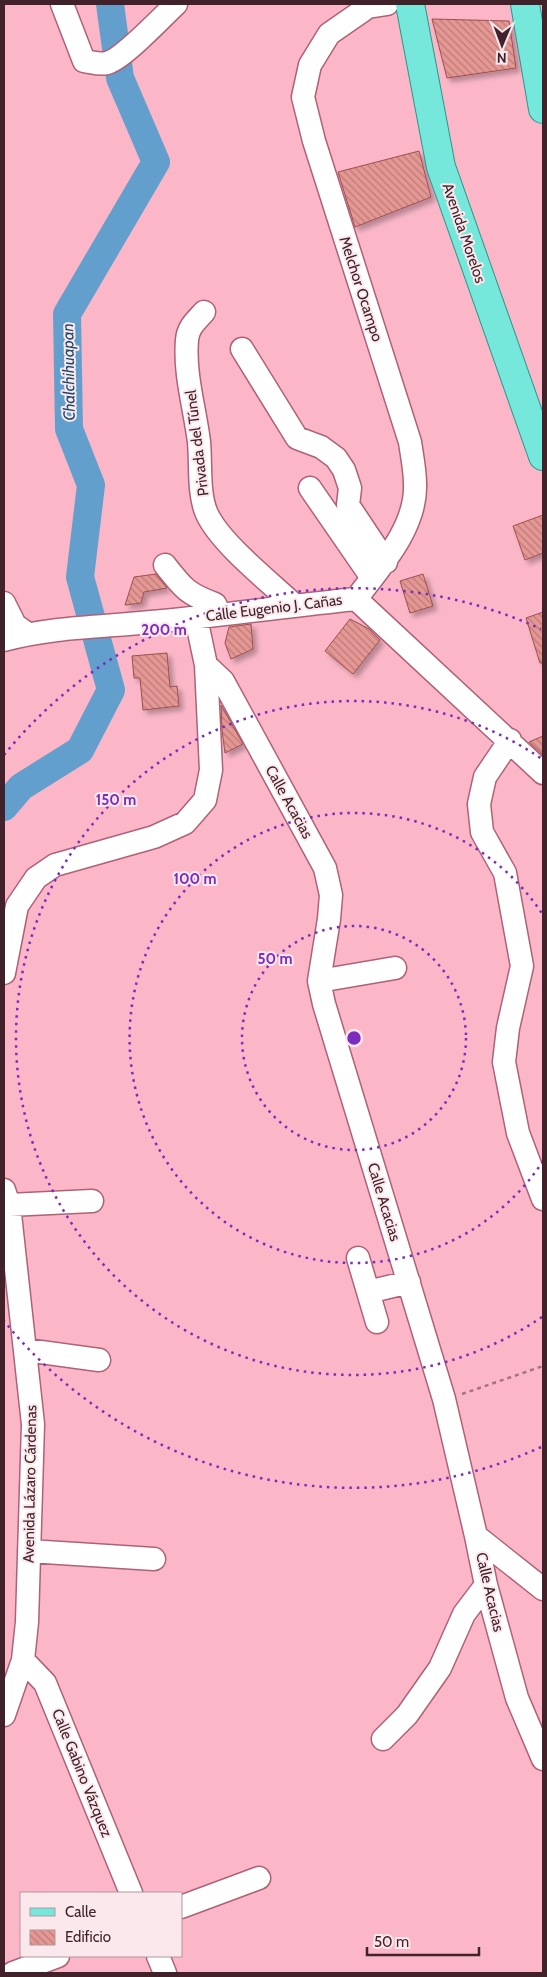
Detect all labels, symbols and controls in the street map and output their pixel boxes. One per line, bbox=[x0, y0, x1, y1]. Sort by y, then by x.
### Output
north arrow bbox=[477, 20, 527, 70]
text: N bbox=[497, 49, 507, 67]
street label: Avenida Morelos bbox=[438, 181, 490, 285]
street label: Melchor Ocampo bbox=[335, 234, 387, 344]
water label: Chalchihuapan bbox=[58, 323, 79, 421]
street label: Privada del Túnel bbox=[182, 388, 212, 497]
street label: Calle Eugenio J. Cañas bbox=[205, 591, 343, 625]
text: 200 m bbox=[141, 621, 187, 639]
street label: Calle Acacias bbox=[261, 762, 317, 842]
text: 150 m bbox=[96, 791, 136, 809]
text: 100 m bbox=[173, 870, 217, 888]
text: 50 m bbox=[257, 950, 293, 968]
centre of rings bbox=[345, 1029, 363, 1047]
street label: Calle Acacias bbox=[364, 1161, 404, 1243]
street label: Avenida Lázaro Cárdenas bbox=[20, 1405, 40, 1563]
street label: Calle Acacias bbox=[472, 1551, 508, 1633]
street label: Calle Gabino Vázquez bbox=[48, 1706, 116, 1840]
legend bbox=[20, 1892, 182, 1957]
text: Calle bbox=[65, 1903, 96, 1921]
scale bar bbox=[367, 1924, 480, 1956]
text: Edificio bbox=[65, 1928, 111, 1946]
text: 50 m bbox=[374, 1933, 409, 1951]

